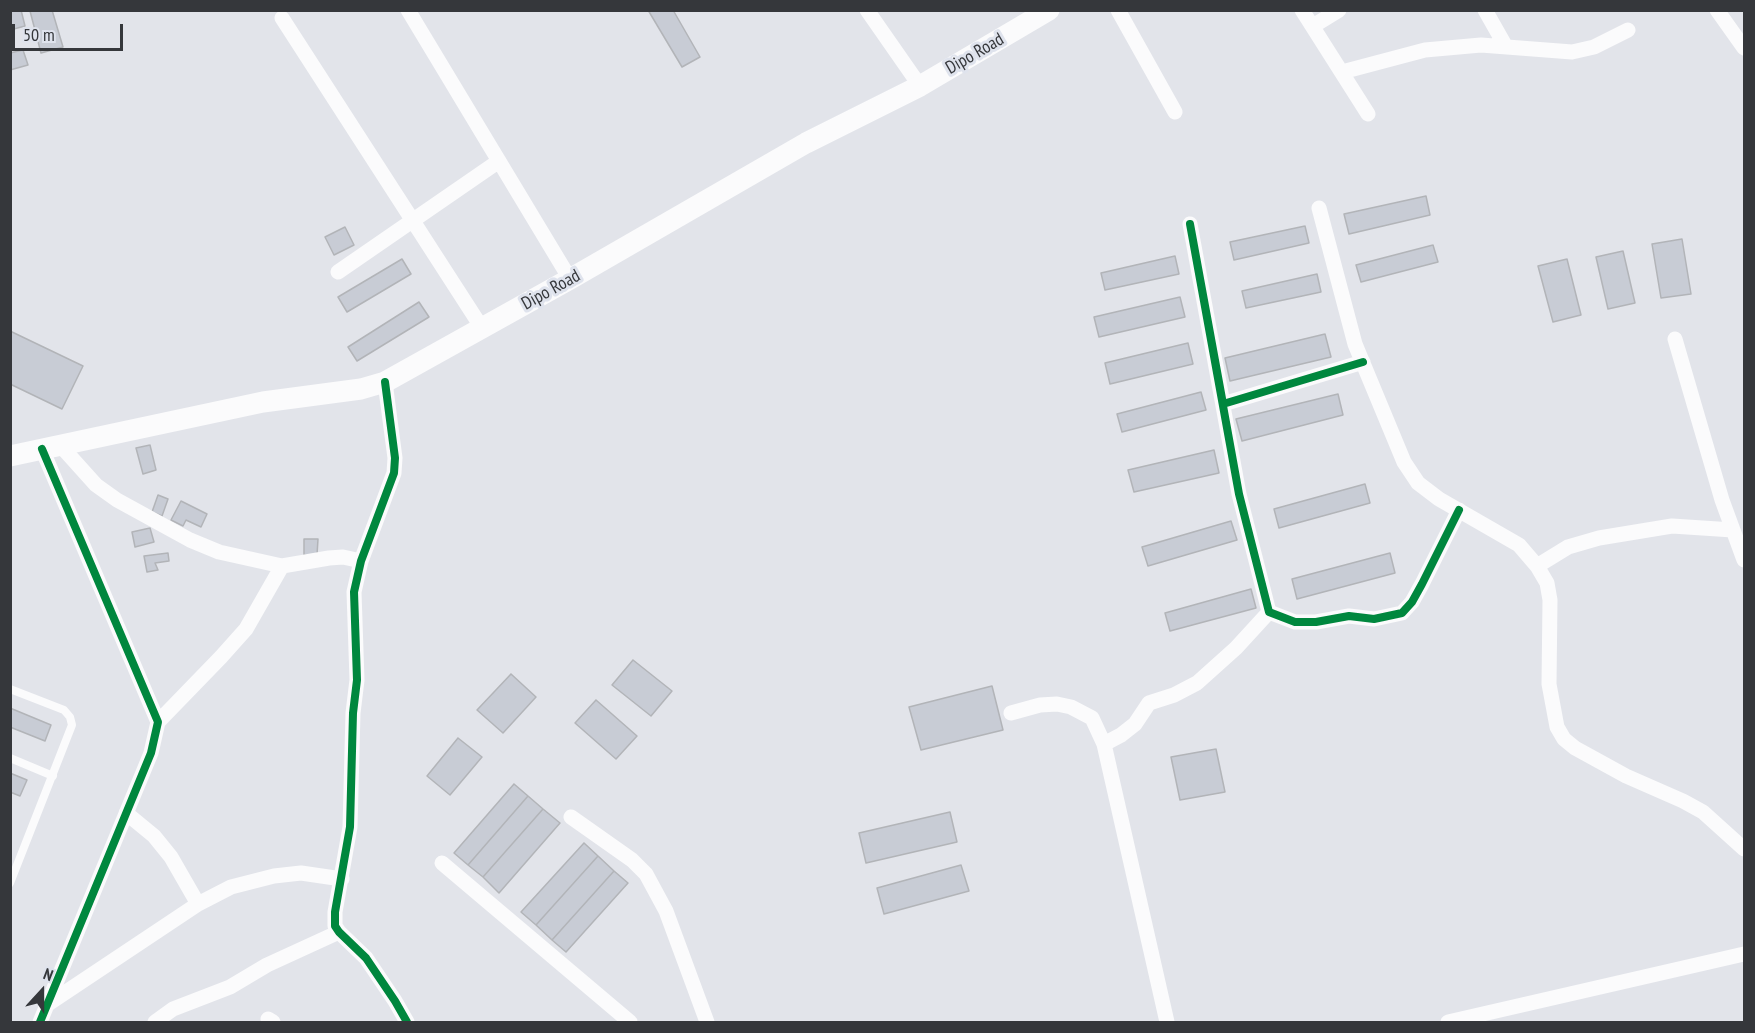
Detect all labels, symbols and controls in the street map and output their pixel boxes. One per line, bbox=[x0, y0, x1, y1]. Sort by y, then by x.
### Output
scale bar bbox=[15, 12, 126, 50]
text: 50 m bbox=[23, 23, 55, 46]
street label: Dipo Road bbox=[942, 29, 1008, 79]
street label: Dipo Road bbox=[518, 265, 584, 315]
north arrow bbox=[12, 961, 72, 1021]
text: N bbox=[41, 963, 56, 985]

